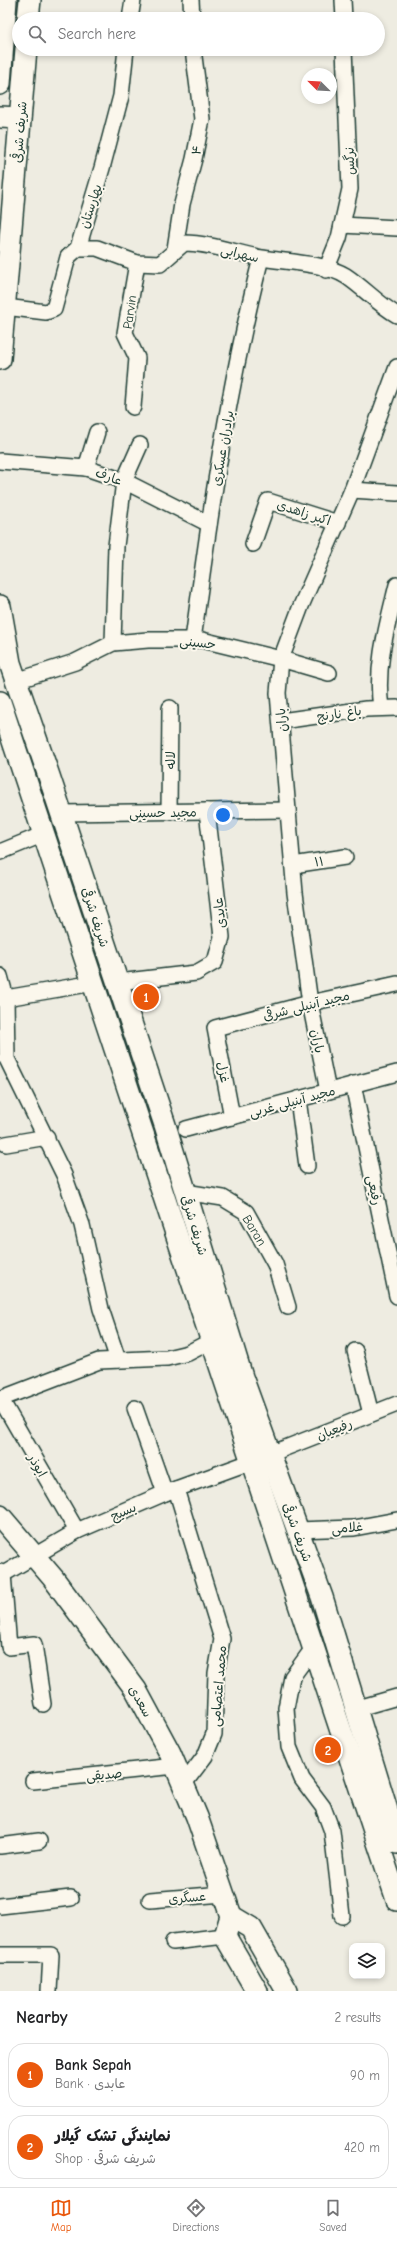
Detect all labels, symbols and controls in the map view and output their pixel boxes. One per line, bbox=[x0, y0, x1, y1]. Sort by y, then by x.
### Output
search box bbox=[12, 12, 385, 56]
icon: search bbox=[26, 23, 48, 45]
text: Search here bbox=[58, 25, 136, 43]
north arrow bbox=[301, 68, 337, 104]
street label: شریف شرقی bbox=[8, 100, 31, 164]
street label: ۴ bbox=[188, 144, 205, 156]
street label: نرگس bbox=[342, 147, 357, 175]
street label: بهارستان bbox=[76, 182, 106, 230]
street label: سهرابی bbox=[219, 242, 260, 267]
street label: Parvin bbox=[120, 294, 139, 330]
street label: برادران عسکری bbox=[208, 409, 238, 487]
street label: عارف bbox=[93, 465, 124, 489]
street label: اکبر زاهدی bbox=[275, 497, 333, 529]
street label: حسینی bbox=[179, 633, 217, 654]
street label: باغ نارنج bbox=[316, 703, 363, 726]
street label: باران bbox=[273, 707, 291, 733]
street label: لاله bbox=[163, 751, 178, 769]
street label: مجید حسینی bbox=[129, 804, 197, 823]
your location bbox=[213, 805, 233, 825]
street label: ۱۱ bbox=[313, 853, 325, 870]
street label: شریف شرقی bbox=[78, 885, 113, 949]
street label: عابدی bbox=[210, 897, 230, 929]
pin: 1 bbox=[133, 982, 159, 1012]
street label: مجید آبنیلی شرقی bbox=[261, 987, 351, 1025]
street label: باران bbox=[307, 1028, 327, 1055]
street label: غزل bbox=[214, 1060, 233, 1084]
street label: مجید آبنیلی غربی bbox=[247, 1083, 337, 1122]
street label: رفیعی bbox=[362, 1174, 385, 1207]
street label: شریف شرقی bbox=[177, 1193, 212, 1257]
street label: Baran bbox=[239, 1212, 270, 1249]
street label: رفیعیان bbox=[314, 1416, 355, 1444]
street label: ابوذر bbox=[24, 1450, 50, 1480]
street label: بسیج bbox=[108, 1499, 139, 1525]
street label: شریف شرقی bbox=[279, 1500, 316, 1564]
street label: غلامی bbox=[331, 1519, 364, 1538]
street label: محمد اعتصامی bbox=[207, 1645, 232, 1727]
street label: سعدی bbox=[126, 1683, 156, 1720]
pin: 2 bbox=[315, 1735, 341, 1765]
street label: صدیقی bbox=[85, 1765, 123, 1786]
street label: عسگری bbox=[168, 1888, 206, 1907]
map controls bbox=[349, 1943, 385, 1979]
button: layers bbox=[349, 1943, 385, 1979]
text: Nearby bbox=[16, 2008, 67, 2027]
text: 2 results bbox=[334, 2010, 381, 2025]
text: Bank Sepah bbox=[55, 2056, 132, 2074]
text: 1 bbox=[27, 2068, 33, 2083]
text: 90 m bbox=[350, 2068, 380, 2083]
text: Bank · عابدی bbox=[55, 2076, 125, 2091]
text: نمایندگی تشک گیلار bbox=[55, 2127, 170, 2145]
text: 2 bbox=[27, 2140, 33, 2155]
text: 420 m bbox=[344, 2140, 380, 2155]
text: Shop · شریف شرقی bbox=[55, 2151, 156, 2166]
tab: Map bbox=[50, 2197, 72, 2234]
tab: Directions bbox=[172, 2197, 219, 2234]
tab: Saved bbox=[319, 2197, 347, 2234]

